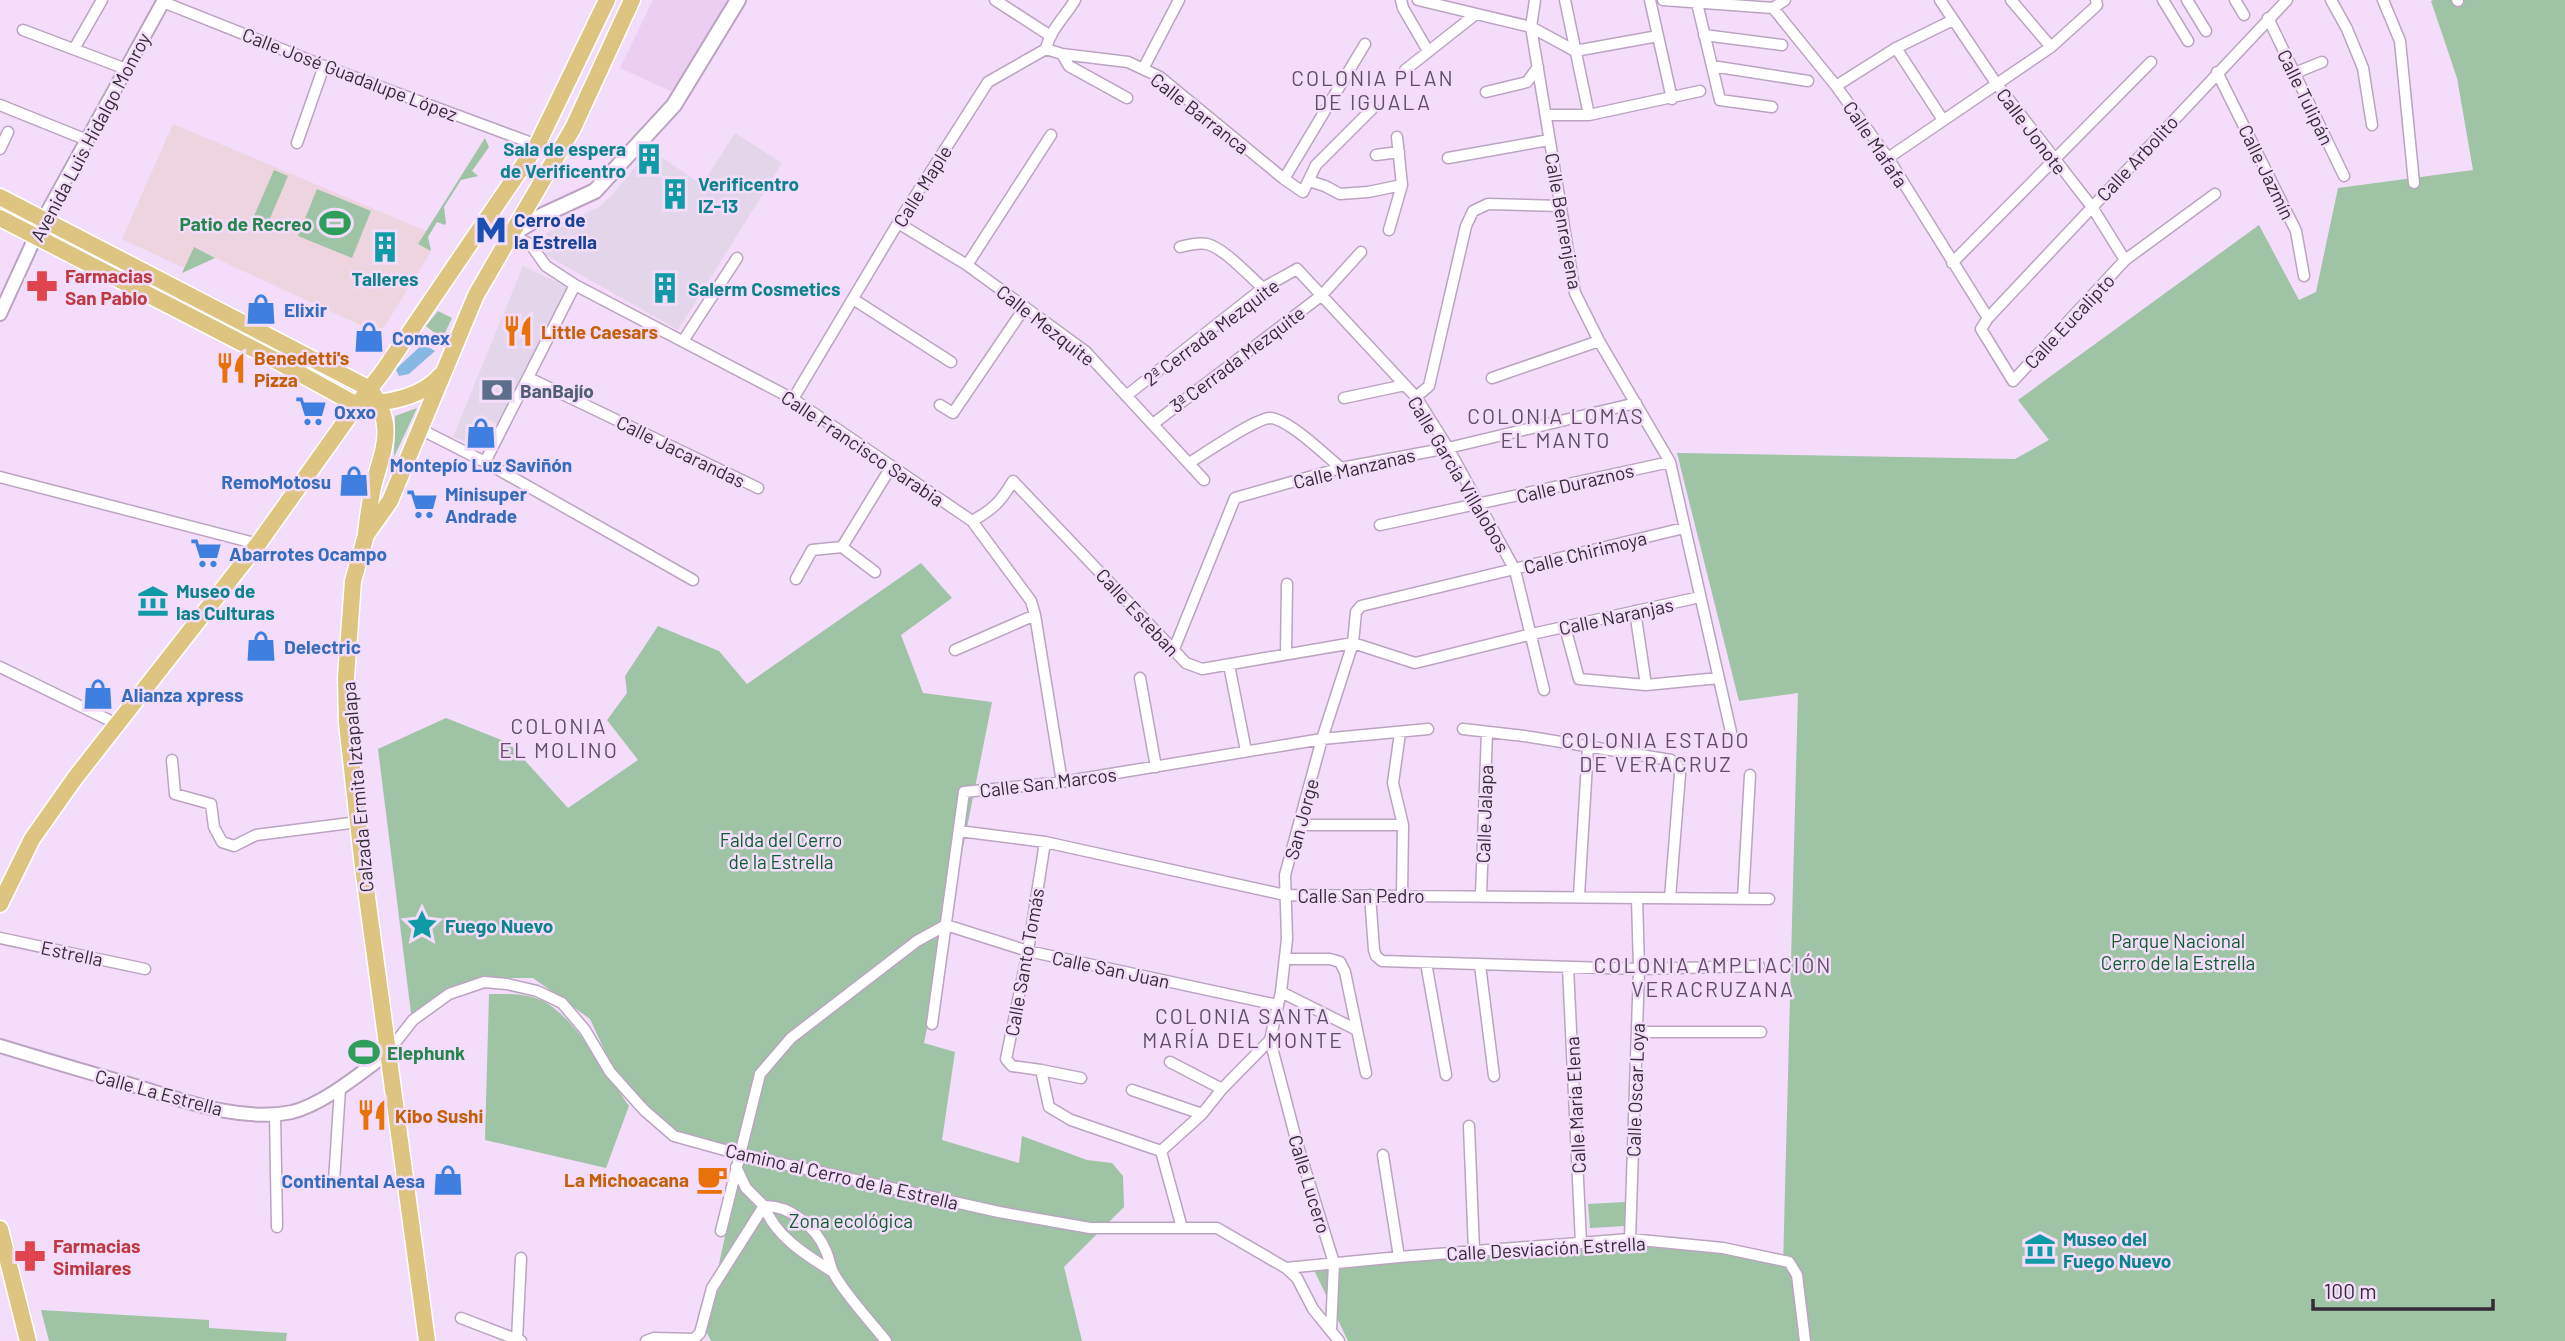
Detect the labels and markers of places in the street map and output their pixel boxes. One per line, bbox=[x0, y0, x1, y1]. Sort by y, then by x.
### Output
place label: Sala de espera de Verificentro bbox=[500, 137, 626, 182]
building icon: Sala de espera de Verificentro bbox=[632, 142, 666, 176]
place label: Verificentro IZ-13 bbox=[698, 172, 799, 217]
building icon: Verificentro IZ-13 bbox=[658, 177, 692, 211]
sports icon: Patio de Recreo bbox=[318, 206, 352, 240]
place label: Cerro de la Estrella bbox=[514, 208, 597, 253]
place label: Patio de Recreo bbox=[179, 212, 312, 235]
metro station icon: Cerro de la Estrella bbox=[474, 213, 508, 247]
building icon: Talleres bbox=[368, 230, 402, 264]
place label: Farmacias San Pablo bbox=[65, 264, 153, 309]
place label: Talleres bbox=[352, 267, 418, 290]
pharmacy icon: Farmacias San Pablo bbox=[25, 269, 59, 303]
building icon: Salerm Cosmetics bbox=[648, 271, 682, 305]
place label: Salerm Cosmetics bbox=[688, 277, 841, 300]
shop icon: Elixir bbox=[244, 292, 278, 326]
place label: Elixir bbox=[284, 298, 328, 321]
restaurant icon: Little Caesars bbox=[501, 314, 535, 348]
shop icon: Comex bbox=[352, 320, 386, 354]
place label: Little Caesars bbox=[541, 320, 658, 343]
place label: Comex bbox=[392, 326, 450, 349]
place label: Benedetti's Pizza bbox=[254, 346, 349, 391]
restaurant icon: Benedetti's Pizza bbox=[214, 351, 248, 385]
bank icon: BanBajío bbox=[480, 373, 514, 407]
place label: BanBajío bbox=[520, 379, 594, 402]
supermarket icon: Oxxo bbox=[294, 394, 328, 428]
place label: Oxxo bbox=[334, 400, 376, 423]
shop icon: Montepío Luz Saviñón bbox=[464, 416, 498, 450]
place label: Montepío Luz Saviñón bbox=[390, 453, 572, 476]
shop icon: RemoMotosu bbox=[337, 464, 371, 498]
place label: RemoMotosu bbox=[221, 470, 331, 493]
place label: Minisuper Andrade bbox=[445, 482, 528, 527]
supermarket icon: Minisuper Andrade bbox=[405, 487, 439, 521]
supermarket icon: Abarrotes Ocampo bbox=[189, 536, 223, 570]
place label: Abarrotes Ocampo bbox=[229, 542, 387, 565]
place label: Museo de las Culturas bbox=[176, 579, 275, 624]
museum icon: Museo de las Culturas bbox=[136, 584, 170, 618]
shop icon: Delectric bbox=[244, 629, 278, 663]
place label: Delectric bbox=[284, 635, 361, 658]
shop icon: Alianza xpress bbox=[81, 677, 115, 711]
place label: Alianza xpress bbox=[121, 683, 243, 706]
place icon: Fuego Nuevo bbox=[405, 908, 439, 942]
place label: Fuego Nuevo bbox=[445, 914, 553, 937]
sports icon: Elephunk bbox=[347, 1035, 381, 1069]
place label: Elephunk bbox=[387, 1041, 465, 1064]
restaurant icon: Kibo Sushi bbox=[355, 1098, 389, 1132]
place label: Kibo Sushi bbox=[395, 1104, 483, 1127]
cafe icon: La Michoacana bbox=[695, 1162, 729, 1196]
shop icon: Continental Aesa bbox=[431, 1163, 465, 1197]
place label: La Michoacana bbox=[564, 1168, 689, 1191]
place label: Continental Aesa bbox=[281, 1169, 425, 1192]
place label: Museo del Fuego Nuevo bbox=[2063, 1227, 2171, 1272]
museum icon: Museo del Fuego Nuevo bbox=[2023, 1232, 2057, 1266]
place label: Farmacias Similares bbox=[53, 1234, 141, 1279]
pharmacy icon: Farmacias Similares bbox=[13, 1239, 47, 1273]

